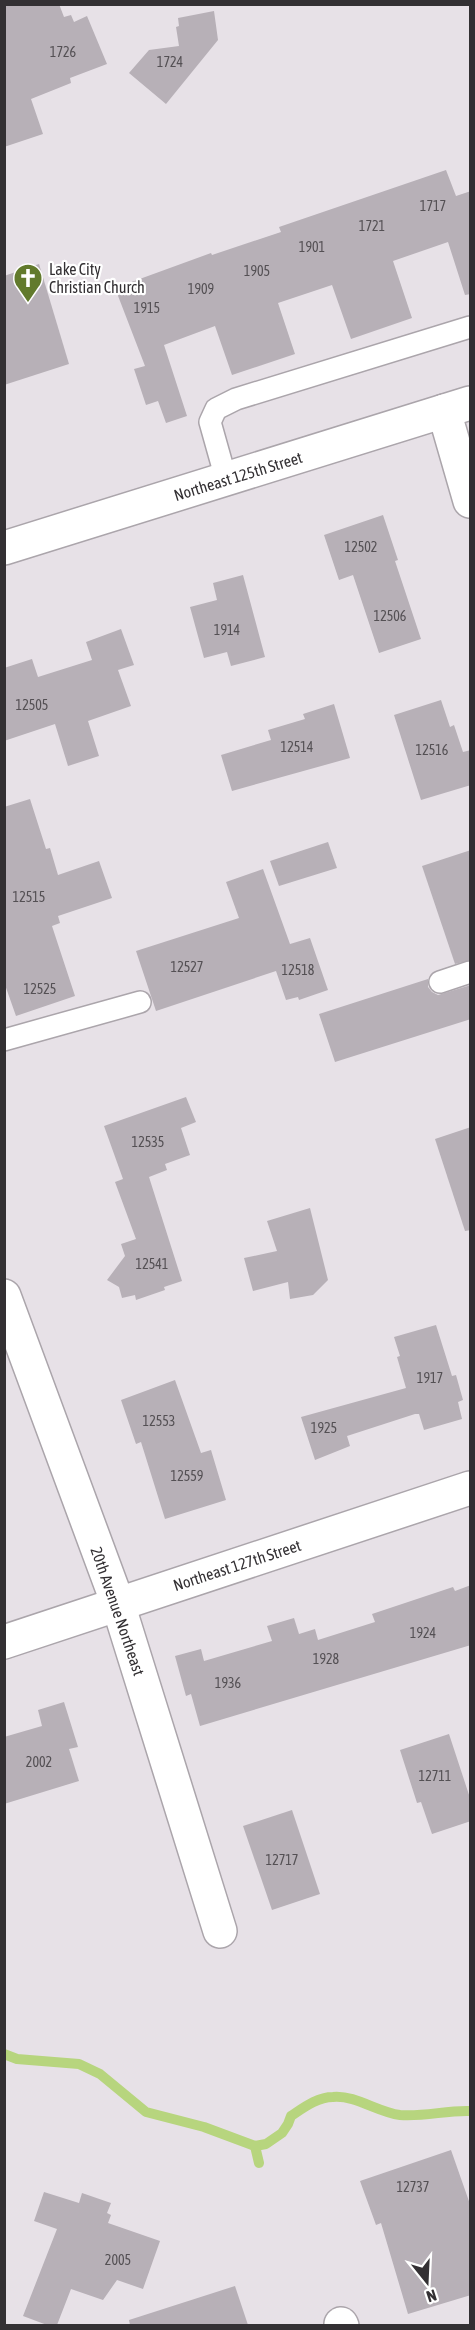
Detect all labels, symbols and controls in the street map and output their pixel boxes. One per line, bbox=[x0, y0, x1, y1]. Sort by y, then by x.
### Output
house number: 1726 bbox=[50, 44, 77, 60]
house number: 1724 bbox=[157, 54, 184, 70]
house number: 1717 bbox=[420, 198, 446, 214]
house number: 1721 bbox=[359, 218, 385, 234]
house number: 1901 bbox=[299, 239, 325, 255]
place label: Lake City Christian Church bbox=[49, 260, 145, 296]
church icon: Lake City Christian Church bbox=[12, 262, 44, 304]
house number: 1905 bbox=[244, 263, 270, 279]
house number: 1909 bbox=[188, 281, 214, 297]
house number: 1915 bbox=[134, 300, 160, 316]
street label: Northeast 125th Street bbox=[172, 448, 305, 504]
house number: 12502 bbox=[345, 539, 377, 555]
house number: 12506 bbox=[374, 608, 407, 624]
house number: 1914 bbox=[214, 622, 241, 638]
house number: 12505 bbox=[16, 697, 48, 713]
house number: 12514 bbox=[281, 739, 314, 755]
house number: 12516 bbox=[416, 742, 449, 758]
house number: 12515 bbox=[13, 889, 45, 905]
house number: 12527 bbox=[171, 959, 203, 975]
house number: 12518 bbox=[282, 962, 315, 978]
house number: 12525 bbox=[24, 981, 56, 997]
house number: 12535 bbox=[132, 1134, 164, 1150]
house number: 12541 bbox=[136, 1256, 168, 1272]
house number: 1917 bbox=[417, 1370, 443, 1386]
house number: 12553 bbox=[143, 1413, 175, 1429]
house number: 1925 bbox=[311, 1420, 337, 1436]
house number: 12559 bbox=[171, 1468, 203, 1484]
street label: Northeast 127th Street bbox=[171, 1536, 304, 1594]
street label: 20th Avenue Northeast bbox=[88, 1544, 149, 1678]
house number: 1924 bbox=[410, 1625, 437, 1641]
house number: 1928 bbox=[313, 1651, 340, 1667]
house number: 1936 bbox=[215, 1675, 242, 1691]
house number: 2002 bbox=[26, 1754, 52, 1770]
house number: 12711 bbox=[419, 1768, 451, 1784]
house number: 12717 bbox=[266, 1852, 298, 1868]
house number: 12737 bbox=[397, 2179, 429, 2195]
house number: 2005 bbox=[105, 2252, 131, 2268]
north arrow bbox=[397, 2252, 457, 2312]
text: N bbox=[424, 2286, 439, 2306]

